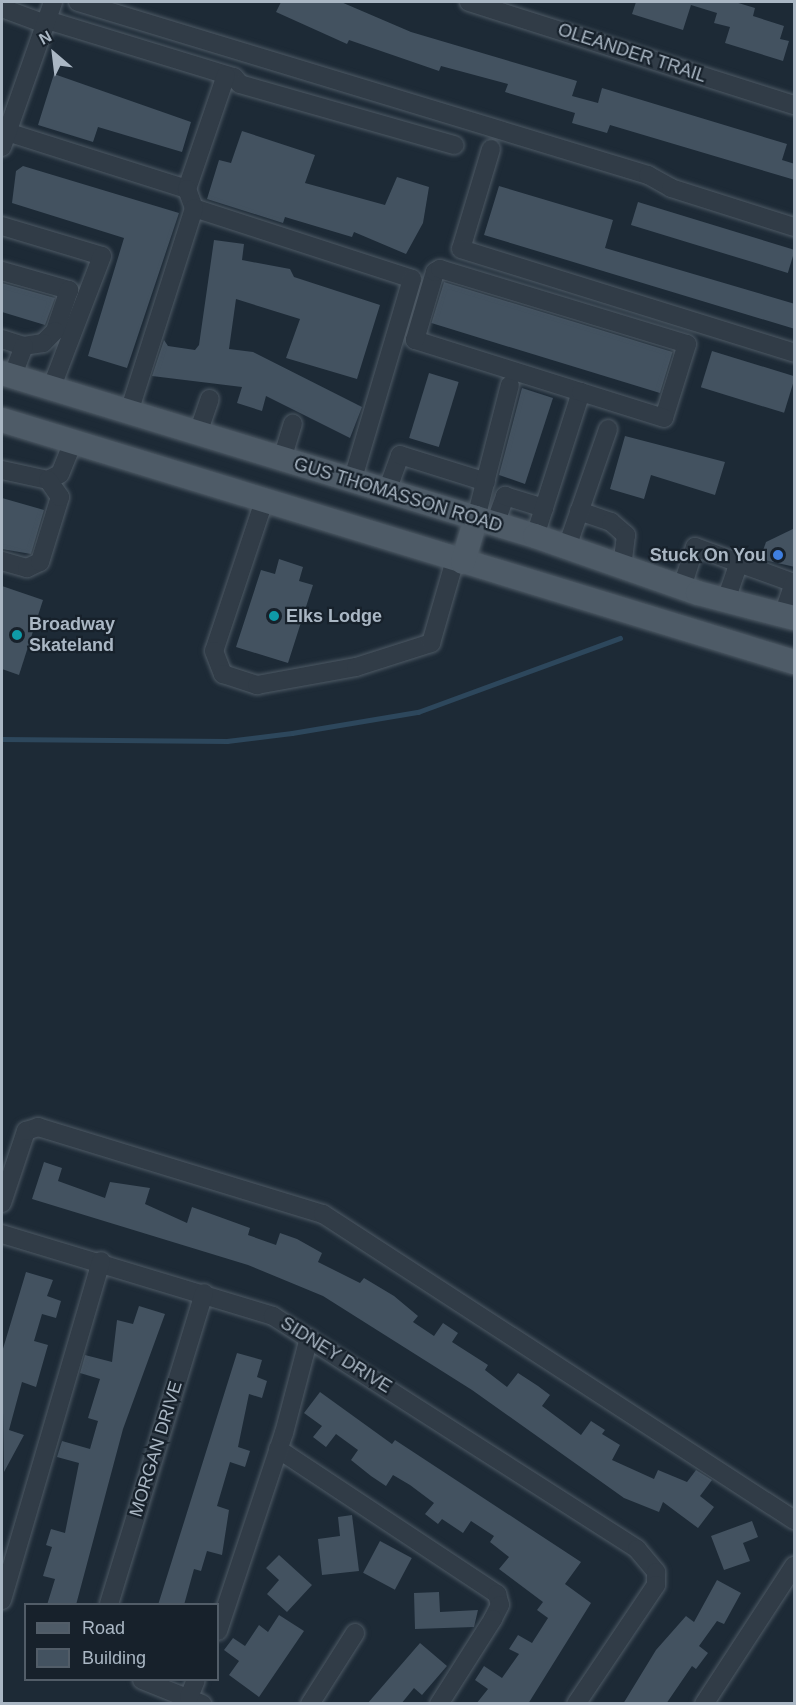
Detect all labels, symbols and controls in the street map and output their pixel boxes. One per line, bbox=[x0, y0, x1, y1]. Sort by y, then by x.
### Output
street label: OLEANDER TRAIL bbox=[555, 19, 709, 87]
north arrow bbox=[24, 24, 84, 84]
text: N bbox=[36, 27, 54, 48]
street label: GUS THOMASSON ROAD bbox=[291, 453, 505, 537]
place label: Stuck On You bbox=[649, 544, 766, 566]
marker: Stuck On You bbox=[771, 548, 785, 562]
place label: Elks Lodge bbox=[286, 605, 382, 627]
marker: Elks Lodge bbox=[267, 609, 281, 623]
place label: Broadway Skateland bbox=[29, 614, 115, 656]
marker: Broadway Skateland bbox=[10, 628, 24, 642]
street label: SIDNEY DRIVE bbox=[276, 1312, 396, 1398]
street label: MORGAN DRIVE bbox=[125, 1378, 187, 1520]
legend bbox=[24, 1603, 219, 1681]
text: Road bbox=[82, 1618, 125, 1638]
text: Building bbox=[82, 1648, 146, 1668]

